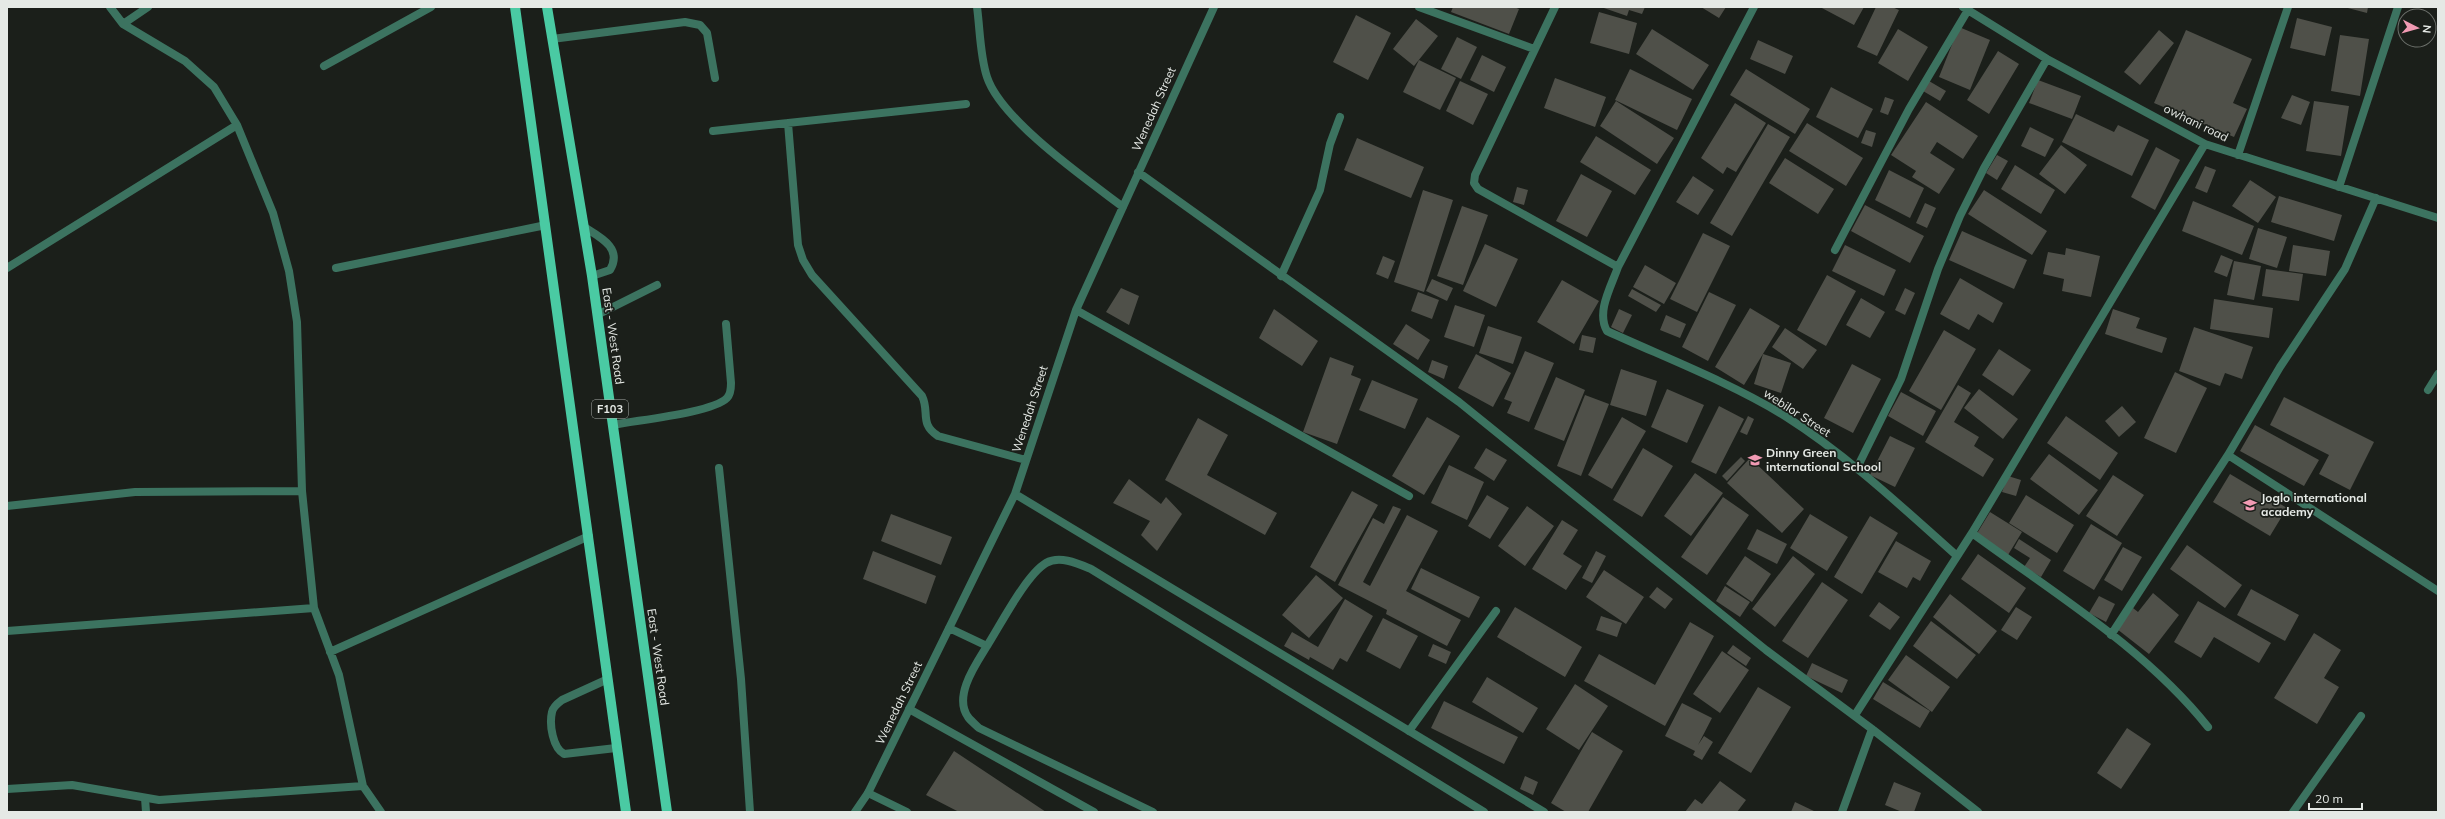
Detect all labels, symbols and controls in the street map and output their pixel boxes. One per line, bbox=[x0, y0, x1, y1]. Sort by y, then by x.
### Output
north arrow bbox=[2397, 8, 2437, 48]
text: N bbox=[2420, 24, 2434, 34]
street label: Wenedah Street bbox=[1128, 64, 1179, 153]
street label: owhani road bbox=[2161, 100, 2231, 145]
street label: East - West Road bbox=[599, 287, 628, 385]
street label: Wenedah Street bbox=[1008, 363, 1051, 454]
street label: webilor Street bbox=[1761, 385, 1834, 440]
road number: F103 bbox=[592, 400, 628, 418]
place label: Dinny Green international School bbox=[1766, 445, 1881, 474]
school or university icon: Dinny Green international School bbox=[1747, 452, 1763, 468]
place label: Joglo international academy bbox=[2261, 490, 2367, 519]
school or university icon: Joglo international academy bbox=[2242, 497, 2258, 513]
street label: East - West Road bbox=[644, 608, 673, 706]
street label: Wenedah Street bbox=[872, 659, 925, 747]
scale bar bbox=[2309, 785, 2362, 811]
text: 20 m bbox=[2315, 791, 2343, 806]

